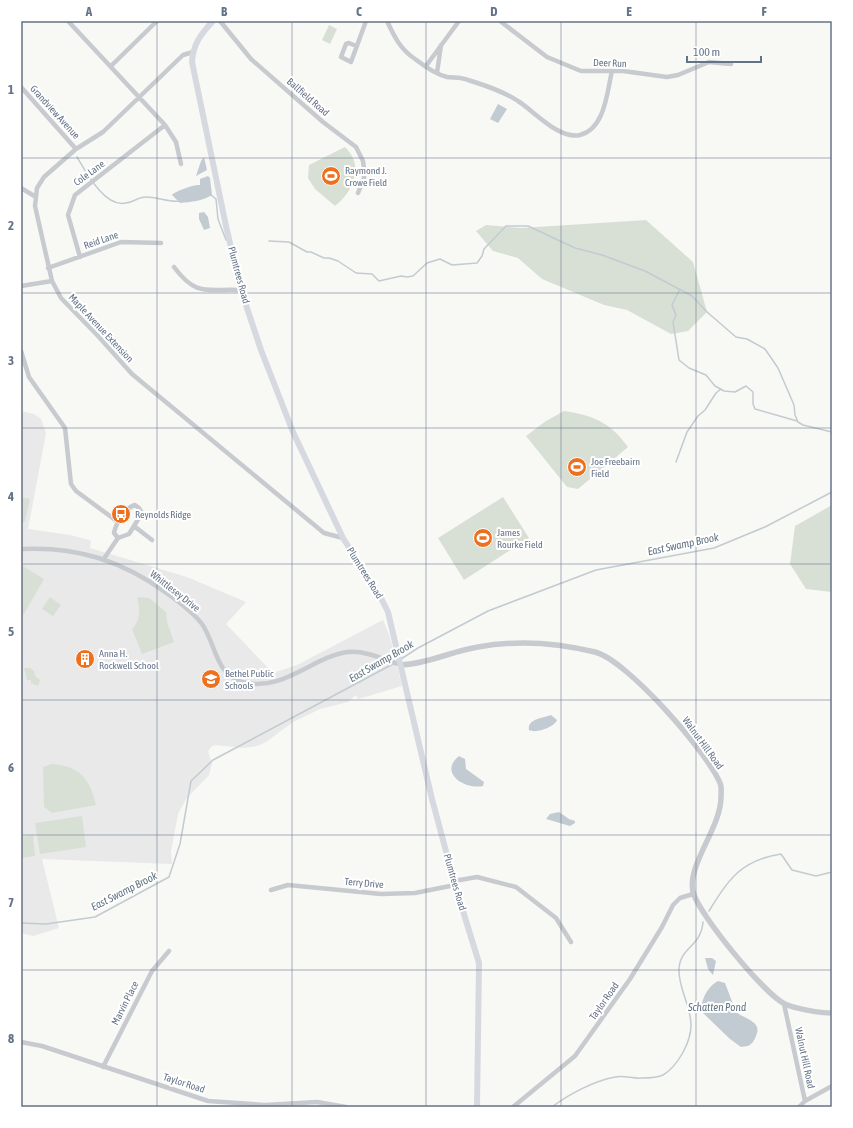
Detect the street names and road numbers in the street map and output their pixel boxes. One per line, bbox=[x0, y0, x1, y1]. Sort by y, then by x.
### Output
street label: Deer Run bbox=[593, 57, 627, 69]
street label: Ballfield Road bbox=[285, 76, 331, 118]
street label: Grandview Avenue bbox=[28, 83, 82, 141]
street label: Cole Lane bbox=[71, 158, 107, 188]
street label: Reid Lane bbox=[82, 229, 120, 251]
street label: Plumtrees Road bbox=[226, 245, 252, 305]
street label: Maple Avenue Extension bbox=[66, 292, 136, 365]
street label: Plumtrees Road bbox=[345, 545, 385, 601]
street label: Whittlesey Drive bbox=[148, 568, 202, 614]
street label: Walnut Hill Road bbox=[680, 715, 726, 772]
street label: Plumtrees Road bbox=[442, 852, 468, 912]
street label: Terry Drive bbox=[344, 876, 384, 890]
street label: Marvin Place bbox=[109, 979, 141, 1027]
street label: Taylor Road bbox=[587, 980, 621, 1022]
street label: Walnut Hill Road bbox=[793, 1027, 817, 1090]
street label: Taylor Road bbox=[162, 1071, 206, 1095]

